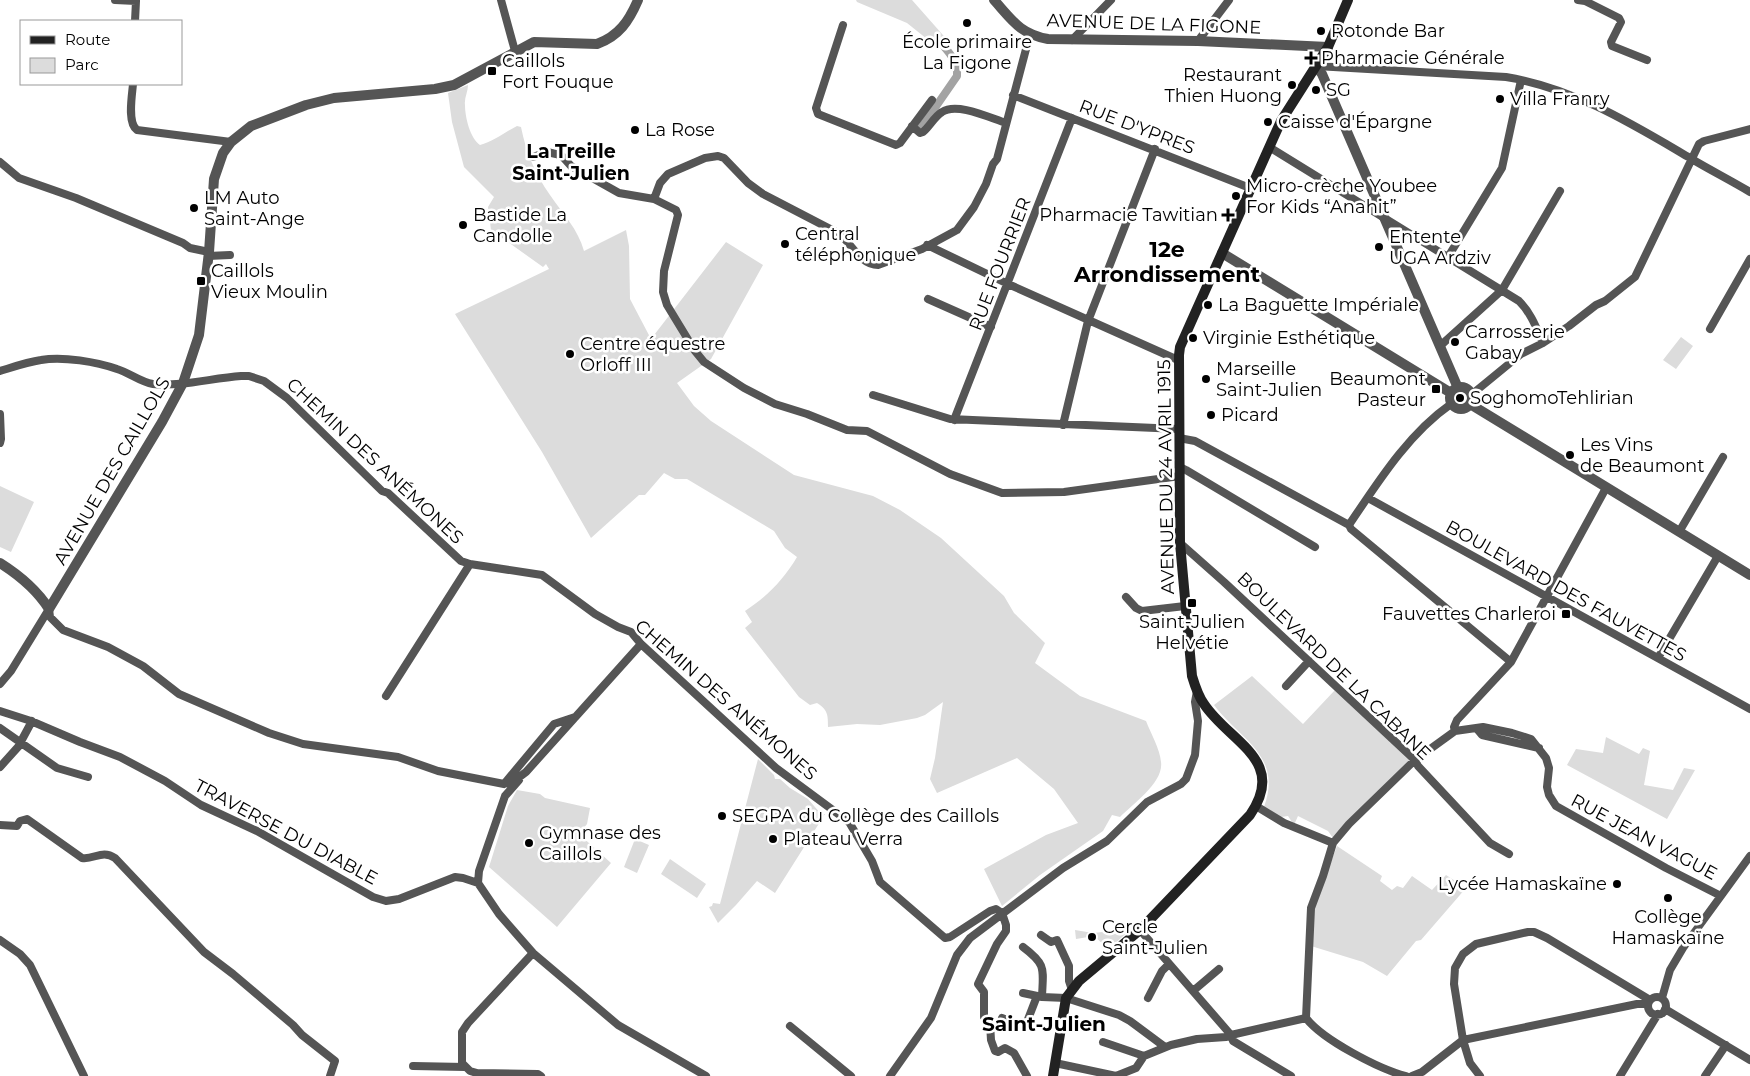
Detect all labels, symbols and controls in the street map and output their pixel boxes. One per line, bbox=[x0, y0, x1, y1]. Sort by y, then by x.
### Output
street label: AVENUE DE LA FIGONE bbox=[1046, 9, 1262, 39]
marker: École primaire La Figone bbox=[961, 17, 973, 29]
legend bbox=[20, 20, 182, 85]
place label: Rotonde Bar bbox=[1331, 20, 1445, 42]
marker: Rotonde Bar bbox=[1315, 25, 1327, 37]
text: Route bbox=[65, 30, 110, 49]
place label: École primaire La Figone bbox=[902, 31, 1032, 74]
place label: Pharmacie Générale bbox=[1321, 47, 1505, 69]
place label: Caillols Fort Fouque bbox=[502, 50, 614, 93]
marker: Pharmacie Générale bbox=[1305, 52, 1317, 64]
text: Parc bbox=[65, 55, 99, 74]
place label: Restaurant Thien Huong bbox=[1164, 64, 1282, 107]
marker: Caillols Fort Fouque bbox=[486, 65, 498, 77]
marker: Restaurant Thien Huong bbox=[1286, 79, 1298, 91]
place label: SG bbox=[1326, 79, 1351, 101]
marker: SG bbox=[1310, 84, 1322, 96]
place label: Villa Franry bbox=[1510, 88, 1610, 110]
marker: Villa Franry bbox=[1494, 93, 1506, 105]
street label: RUE D'YPRES bbox=[1076, 95, 1198, 159]
place label: Caisse d'Épargne bbox=[1278, 111, 1432, 133]
marker: Caisse d'Épargne bbox=[1262, 116, 1274, 128]
place label: La Rose bbox=[645, 119, 715, 141]
marker: La Rose bbox=[629, 124, 641, 136]
district label: La Treille Saint-Julien bbox=[512, 140, 630, 185]
place label: Micro-crèche Youbee For Kids “Anahit” bbox=[1246, 175, 1437, 218]
place label: LM Auto Saint-Ange bbox=[204, 187, 305, 230]
marker: Micro-crèche Youbee For Kids “Anahit” bbox=[1230, 190, 1242, 202]
street label: RUE FOURRIER bbox=[964, 194, 1036, 334]
marker: LM Auto Saint-Ange bbox=[188, 202, 200, 214]
place label: Bastide La Candolle bbox=[473, 204, 567, 247]
place label: Pharmacie Tawitian bbox=[1039, 204, 1218, 226]
marker: Pharmacie Tawitian bbox=[1222, 209, 1234, 221]
marker: Bastide La Candolle bbox=[457, 219, 469, 231]
place label: Central téléphonique bbox=[795, 223, 917, 266]
place label: Entente UGA Ardziv bbox=[1389, 226, 1491, 269]
district label: 12e Arrondissement bbox=[1073, 236, 1261, 288]
marker: Central téléphonique bbox=[779, 238, 791, 250]
marker: Entente UGA Ardziv bbox=[1373, 241, 1385, 253]
place label: Caillols Vieux Moulin bbox=[211, 260, 328, 303]
marker: Caillols Vieux Moulin bbox=[195, 275, 207, 287]
place label: La Baguette Impériale bbox=[1218, 294, 1419, 316]
marker: La Baguette Impériale bbox=[1202, 299, 1214, 311]
place label: Carrosserie Gabay bbox=[1465, 321, 1565, 364]
place label: Virginie Esthétique bbox=[1203, 327, 1375, 349]
marker: Virginie Esthétique bbox=[1187, 332, 1199, 344]
place label: Centre équestre Orloff III bbox=[580, 333, 725, 376]
marker: Carrosserie Gabay bbox=[1449, 336, 1461, 348]
marker: Centre équestre Orloff III bbox=[564, 348, 576, 360]
place label: Marseille Saint-Julien bbox=[1216, 358, 1322, 401]
street label: AVENUE DU 24 AVRIL 1915 bbox=[1153, 359, 1179, 595]
place label: Beaumont Pasteur bbox=[1329, 368, 1426, 411]
street label: AVENUE DES CAILLOLS bbox=[49, 373, 175, 569]
street label: CHEMIN DES ANÉMONES bbox=[282, 373, 468, 549]
marker: Marseille Saint-Julien bbox=[1200, 373, 1212, 385]
marker: Beaumont Pasteur bbox=[1430, 383, 1442, 395]
place label: SoghomoTehlirian bbox=[1470, 387, 1634, 409]
marker: SoghomoTehlirian bbox=[1454, 392, 1466, 404]
place label: Picard bbox=[1221, 404, 1279, 426]
marker: Picard bbox=[1205, 409, 1217, 421]
place label: Les Vins de Beaumont bbox=[1580, 434, 1705, 477]
marker: Les Vins de Beaumont bbox=[1564, 449, 1576, 461]
street label: BOULEVARD DES FAUVETTES bbox=[1442, 516, 1690, 666]
street label: BOULEVARD DE LA CABANE bbox=[1232, 567, 1436, 765]
marker: Saint-Julien Helvétie bbox=[1186, 597, 1198, 609]
place label: Fauvettes Charleroi bbox=[1382, 603, 1556, 625]
marker: Fauvettes Charleroi bbox=[1560, 608, 1572, 620]
place label: Saint-Julien Helvétie bbox=[1139, 611, 1245, 654]
street label: CHEMIN DES ANÉMONES bbox=[631, 615, 821, 785]
street label: TRAVERSE DU DIABLE bbox=[191, 774, 381, 890]
street label: RUE JEAN VAGUE bbox=[1567, 789, 1721, 885]
place label: SEGPA du Collège des Caillols bbox=[732, 805, 999, 827]
marker: SEGPA du Collège des Caillols bbox=[716, 810, 728, 822]
place label: Gymnase des Caillols bbox=[539, 822, 661, 865]
place label: Plateau Verra bbox=[783, 828, 903, 850]
marker: Plateau Verra bbox=[767, 833, 779, 845]
marker: Gymnase des Caillols bbox=[523, 837, 535, 849]
place label: Lycée Hamaskaïne bbox=[1438, 873, 1607, 895]
marker: Lycée Hamaskaïne bbox=[1611, 878, 1623, 890]
marker: Collège Hamaskaïne bbox=[1662, 892, 1674, 904]
place label: Collège Hamaskaïne bbox=[1612, 906, 1725, 949]
place label: Cercle Saint-Julien bbox=[1102, 916, 1208, 959]
marker: Cercle Saint-Julien bbox=[1086, 931, 1098, 943]
district label: Saint-Julien bbox=[982, 1012, 1106, 1036]

